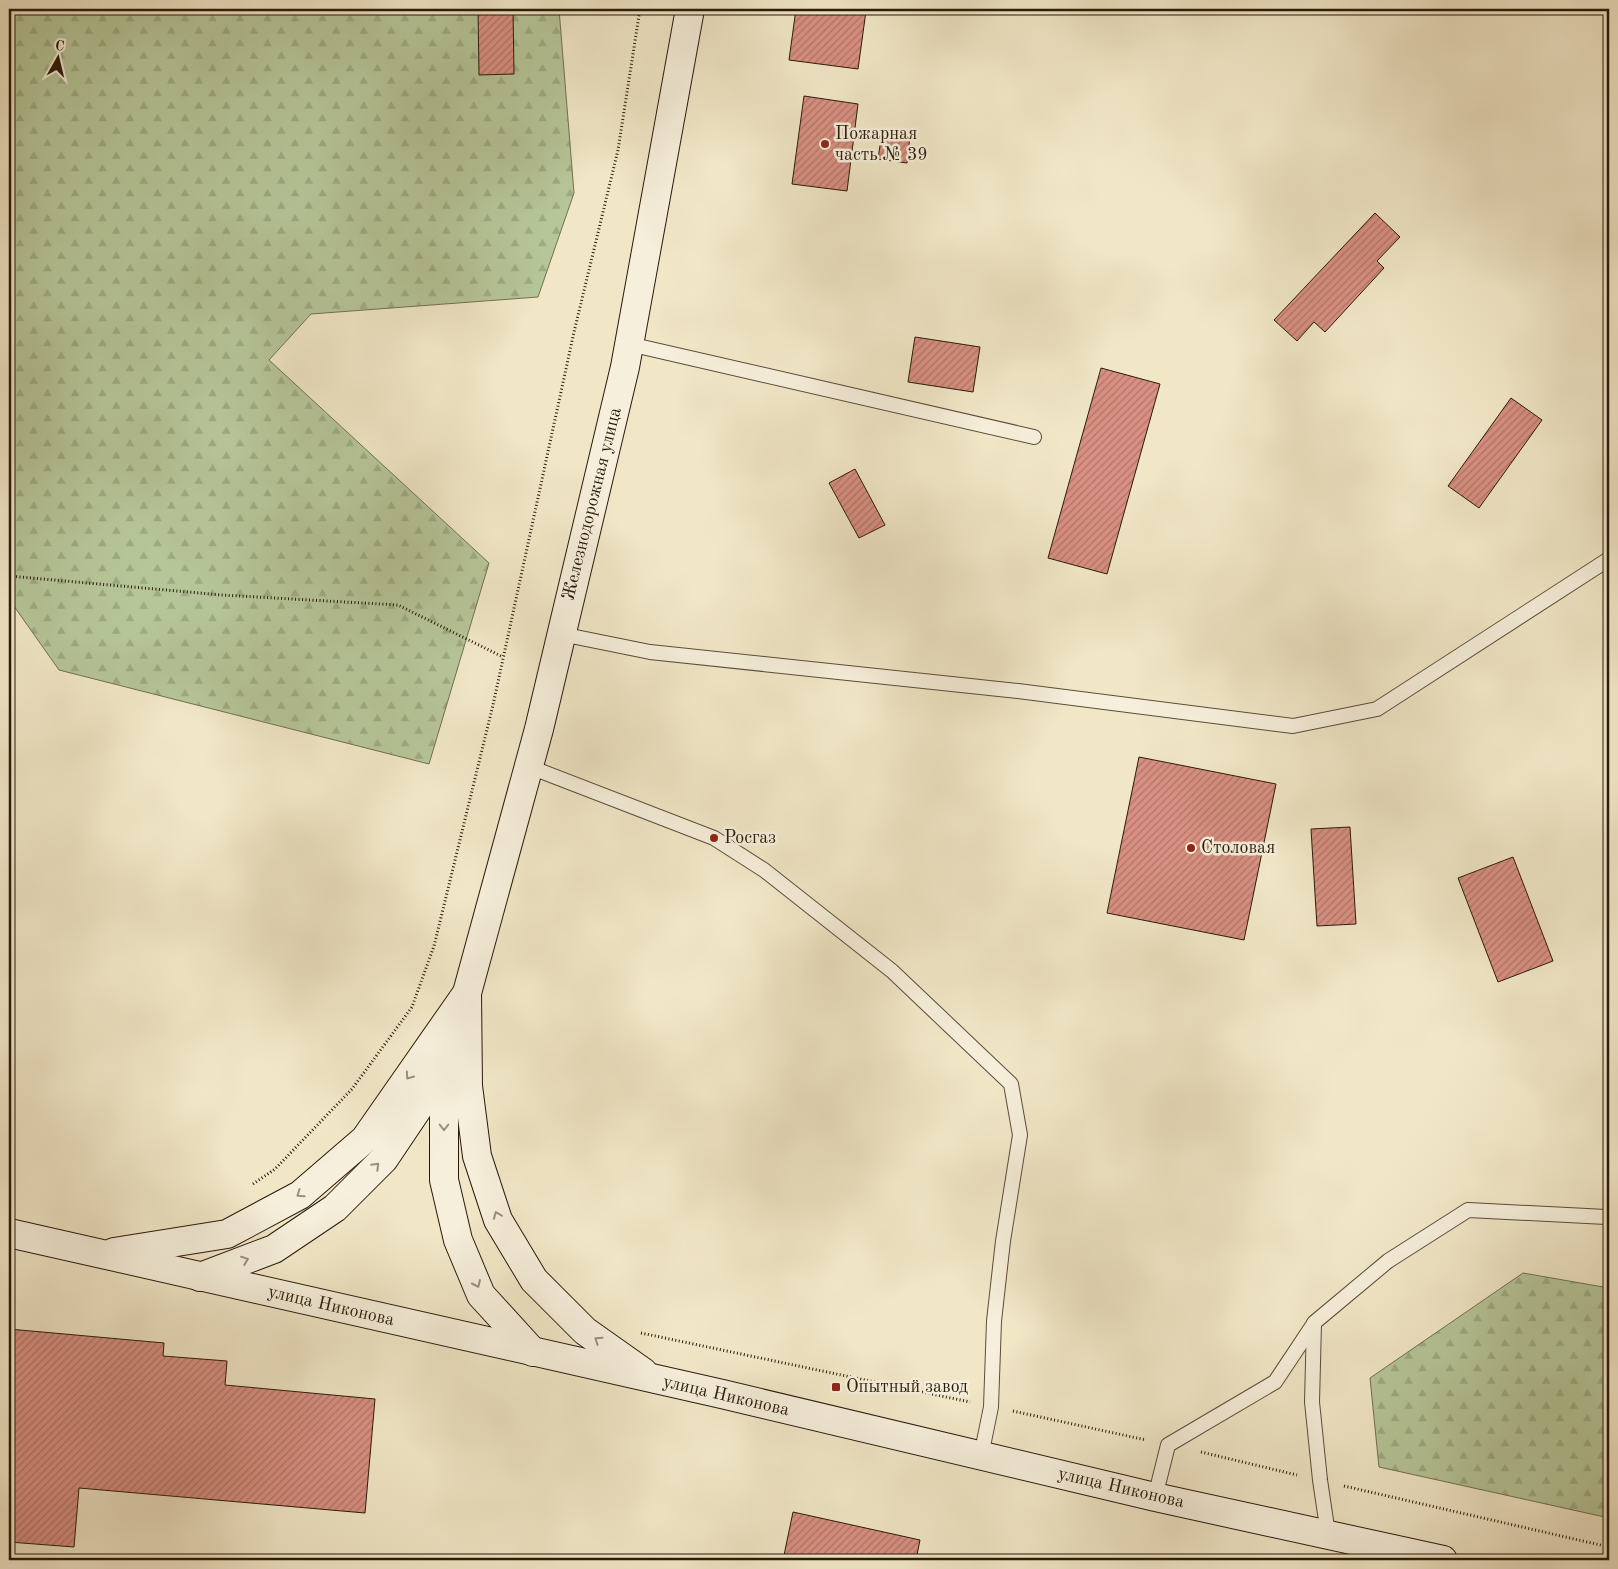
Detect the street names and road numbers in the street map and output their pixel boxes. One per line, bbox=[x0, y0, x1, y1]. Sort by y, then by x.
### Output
street label: Железнодорожная улица bbox=[559, 406, 625, 602]
street label: улица Никонова bbox=[266, 1283, 396, 1329]
street label: улица Никонова bbox=[661, 1373, 791, 1419]
street label: улица Никонова bbox=[1056, 1465, 1186, 1511]

